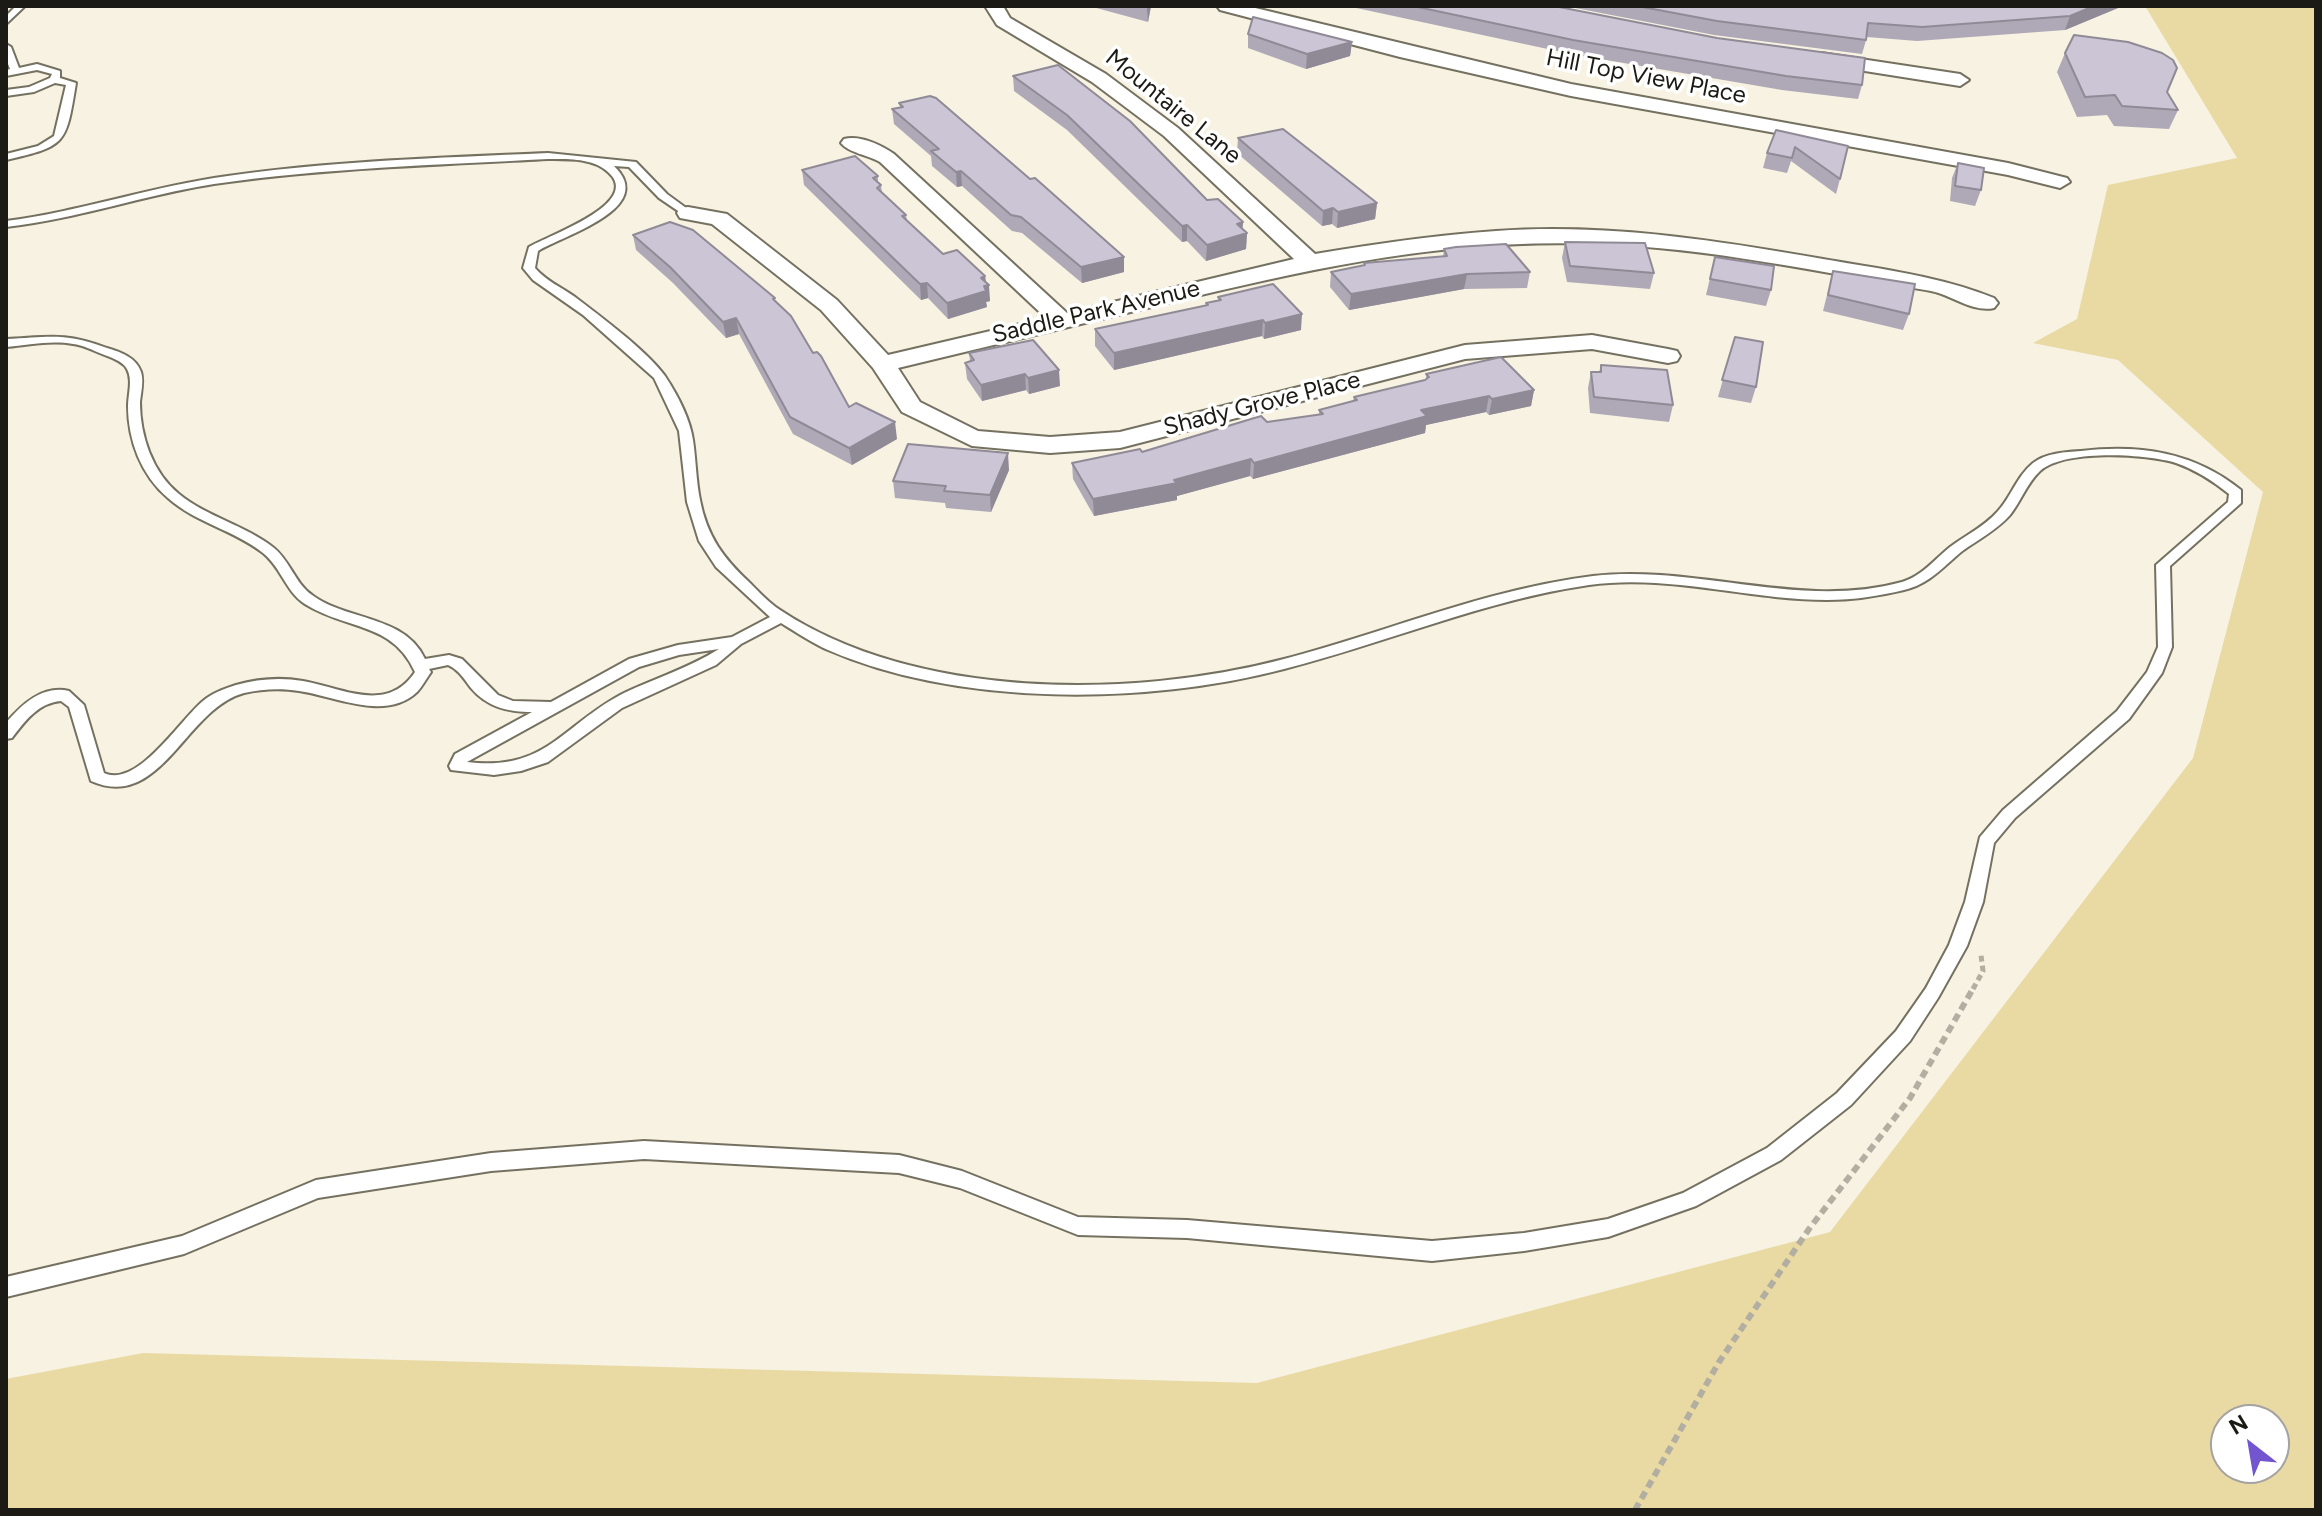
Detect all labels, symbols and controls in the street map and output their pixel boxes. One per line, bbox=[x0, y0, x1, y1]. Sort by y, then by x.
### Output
street label: Hill Top View Place bbox=[1544, 43, 1748, 111]
street label: Mountaire Lane bbox=[1099, 44, 1247, 170]
street label: Saddle Park Avenue bbox=[989, 274, 1203, 350]
street label: Shady Grove Place bbox=[1161, 366, 1363, 442]
north arrow bbox=[2210, 1404, 2290, 1484]
text: N bbox=[2224, 1409, 2253, 1441]

